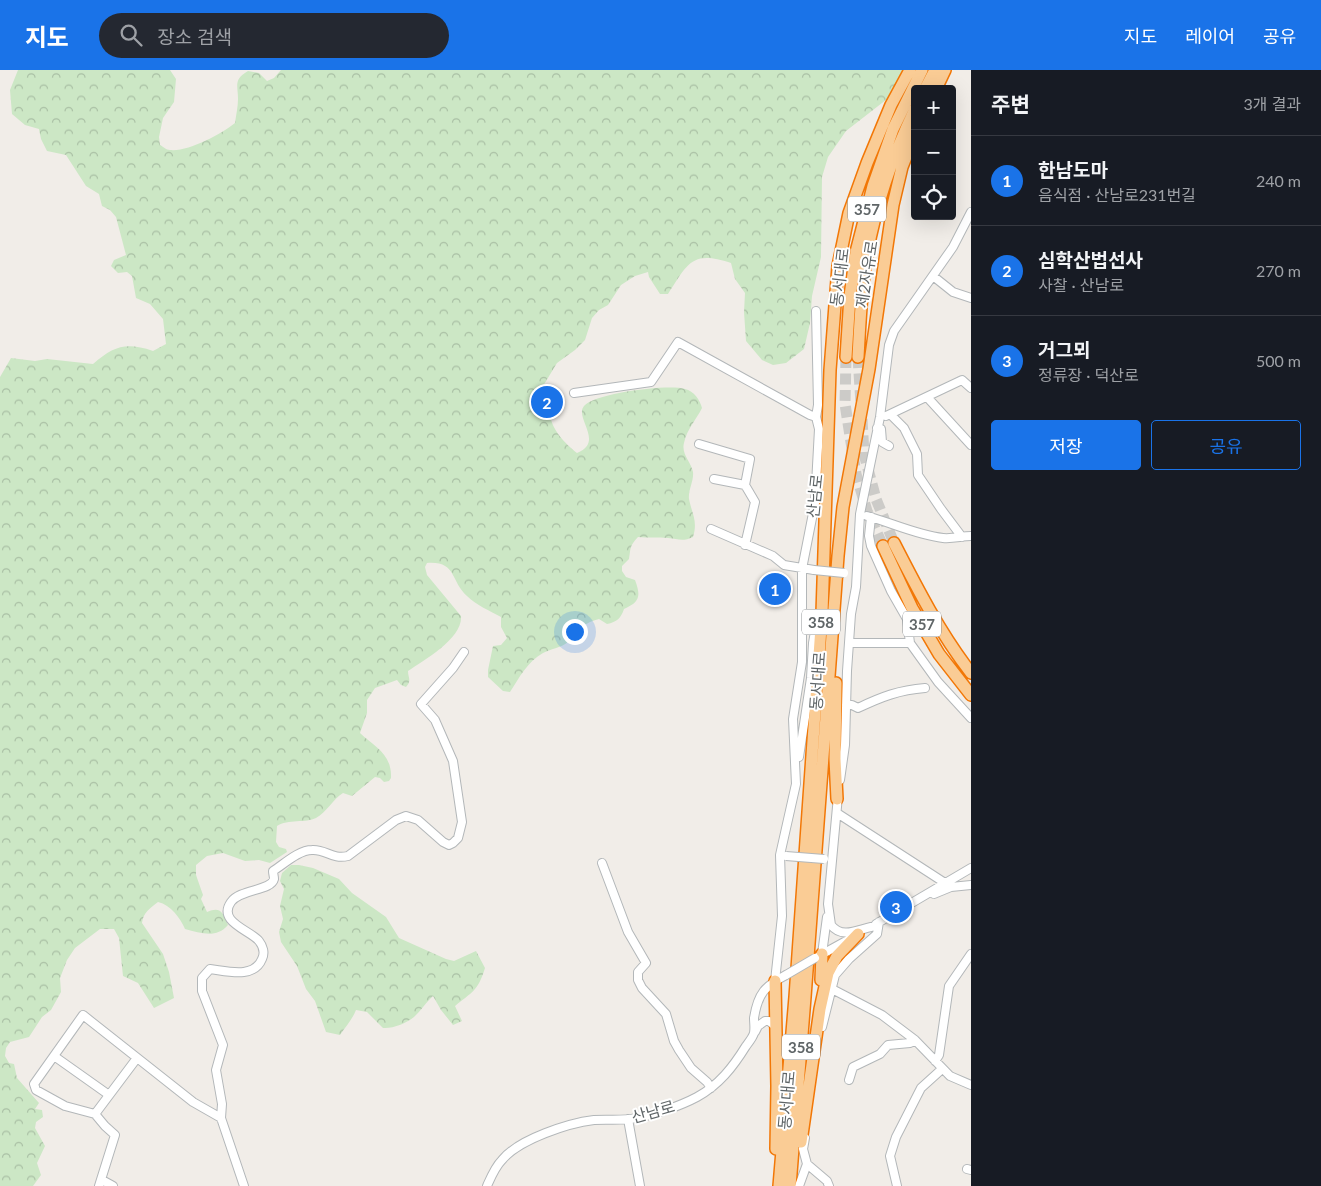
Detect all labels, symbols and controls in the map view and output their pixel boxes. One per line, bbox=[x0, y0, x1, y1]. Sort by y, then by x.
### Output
search box bbox=[99, 13, 449, 58]
icon: search bbox=[117, 21, 145, 49]
text: 지도 bbox=[25, 22, 69, 51]
text: 장소 검색 bbox=[157, 25, 232, 48]
text: 지도 bbox=[1124, 25, 1157, 47]
text: 레이어 bbox=[1185, 25, 1235, 47]
text: 공유 bbox=[1263, 25, 1296, 47]
map controls bbox=[911, 85, 956, 220]
button: + bbox=[911, 85, 956, 130]
text: 주변 bbox=[991, 91, 1030, 116]
text: 3개 결과 bbox=[1243, 94, 1301, 113]
button: − bbox=[911, 130, 956, 175]
text: 한남도마 bbox=[1038, 158, 1108, 181]
text: 1 bbox=[1002, 171, 1012, 190]
text: 240 m bbox=[1256, 171, 1301, 190]
button: locate bbox=[911, 175, 956, 220]
text: 음식점 · 산남로231번길 bbox=[1038, 185, 1196, 204]
road number: 357 bbox=[848, 196, 886, 222]
street label: 제2자유로 bbox=[851, 239, 881, 309]
street label: 동서대로 bbox=[826, 246, 852, 307]
text: 심학산법선사 bbox=[1038, 248, 1143, 271]
text: 2 bbox=[1002, 261, 1012, 280]
text: 270 m bbox=[1256, 261, 1301, 280]
text: 사찰 · 산남로 bbox=[1038, 275, 1124, 294]
text: 거그뫼 bbox=[1038, 338, 1090, 361]
text: 3 bbox=[1002, 351, 1012, 370]
text: 500 m bbox=[1256, 351, 1301, 370]
text: 정류장 · 덕산로 bbox=[1038, 365, 1139, 384]
pin: 2 bbox=[531, 383, 563, 421]
button: 저장 bbox=[991, 420, 1141, 470]
button: 공유 bbox=[1151, 420, 1301, 470]
street label: 산남로 bbox=[802, 473, 826, 519]
pin: 1 bbox=[759, 570, 791, 608]
road number: 358 bbox=[802, 610, 840, 634]
road number: 357 bbox=[903, 612, 941, 636]
your location bbox=[562, 619, 588, 645]
street label: 동서대로 bbox=[805, 651, 829, 711]
pin: 3 bbox=[880, 888, 912, 926]
road number: 358 bbox=[782, 1034, 820, 1060]
street label: 동서대로 bbox=[774, 1070, 798, 1130]
street label: 산남로 bbox=[629, 1096, 677, 1126]

